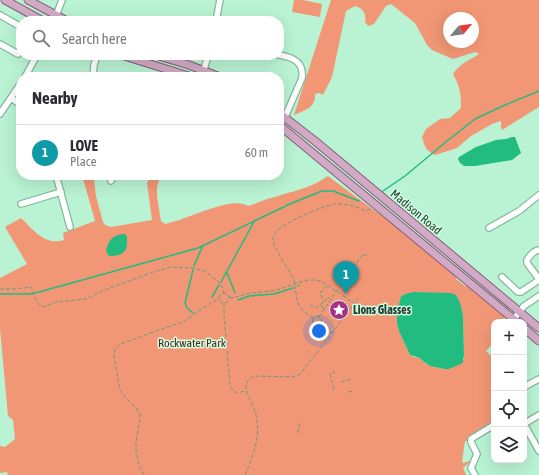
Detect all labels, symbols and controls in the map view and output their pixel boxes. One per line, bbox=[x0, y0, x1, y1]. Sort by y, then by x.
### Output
north arrow bbox=[443, 12, 479, 48]
search box bbox=[16, 16, 284, 60]
icon: search bbox=[30, 27, 52, 49]
text: Search here bbox=[62, 30, 127, 47]
text: Nearby bbox=[32, 88, 78, 108]
text: LOVE bbox=[70, 137, 98, 154]
text: 1 bbox=[42, 145, 48, 160]
text: 60 m bbox=[245, 145, 268, 160]
text: Place bbox=[70, 154, 97, 169]
street label: Madison Road bbox=[388, 187, 444, 237]
pin: 1 bbox=[333, 261, 359, 294]
place icon: Lions Glasses bbox=[328, 299, 350, 321]
place label: Lions Glasses bbox=[353, 303, 412, 317]
map controls bbox=[491, 319, 527, 463]
button: + bbox=[491, 319, 527, 355]
your location bbox=[309, 321, 329, 341]
park label: Rockwater Park bbox=[158, 336, 227, 350]
button: − bbox=[491, 355, 527, 391]
button: locate bbox=[491, 391, 527, 427]
button: layers bbox=[491, 427, 527, 463]

